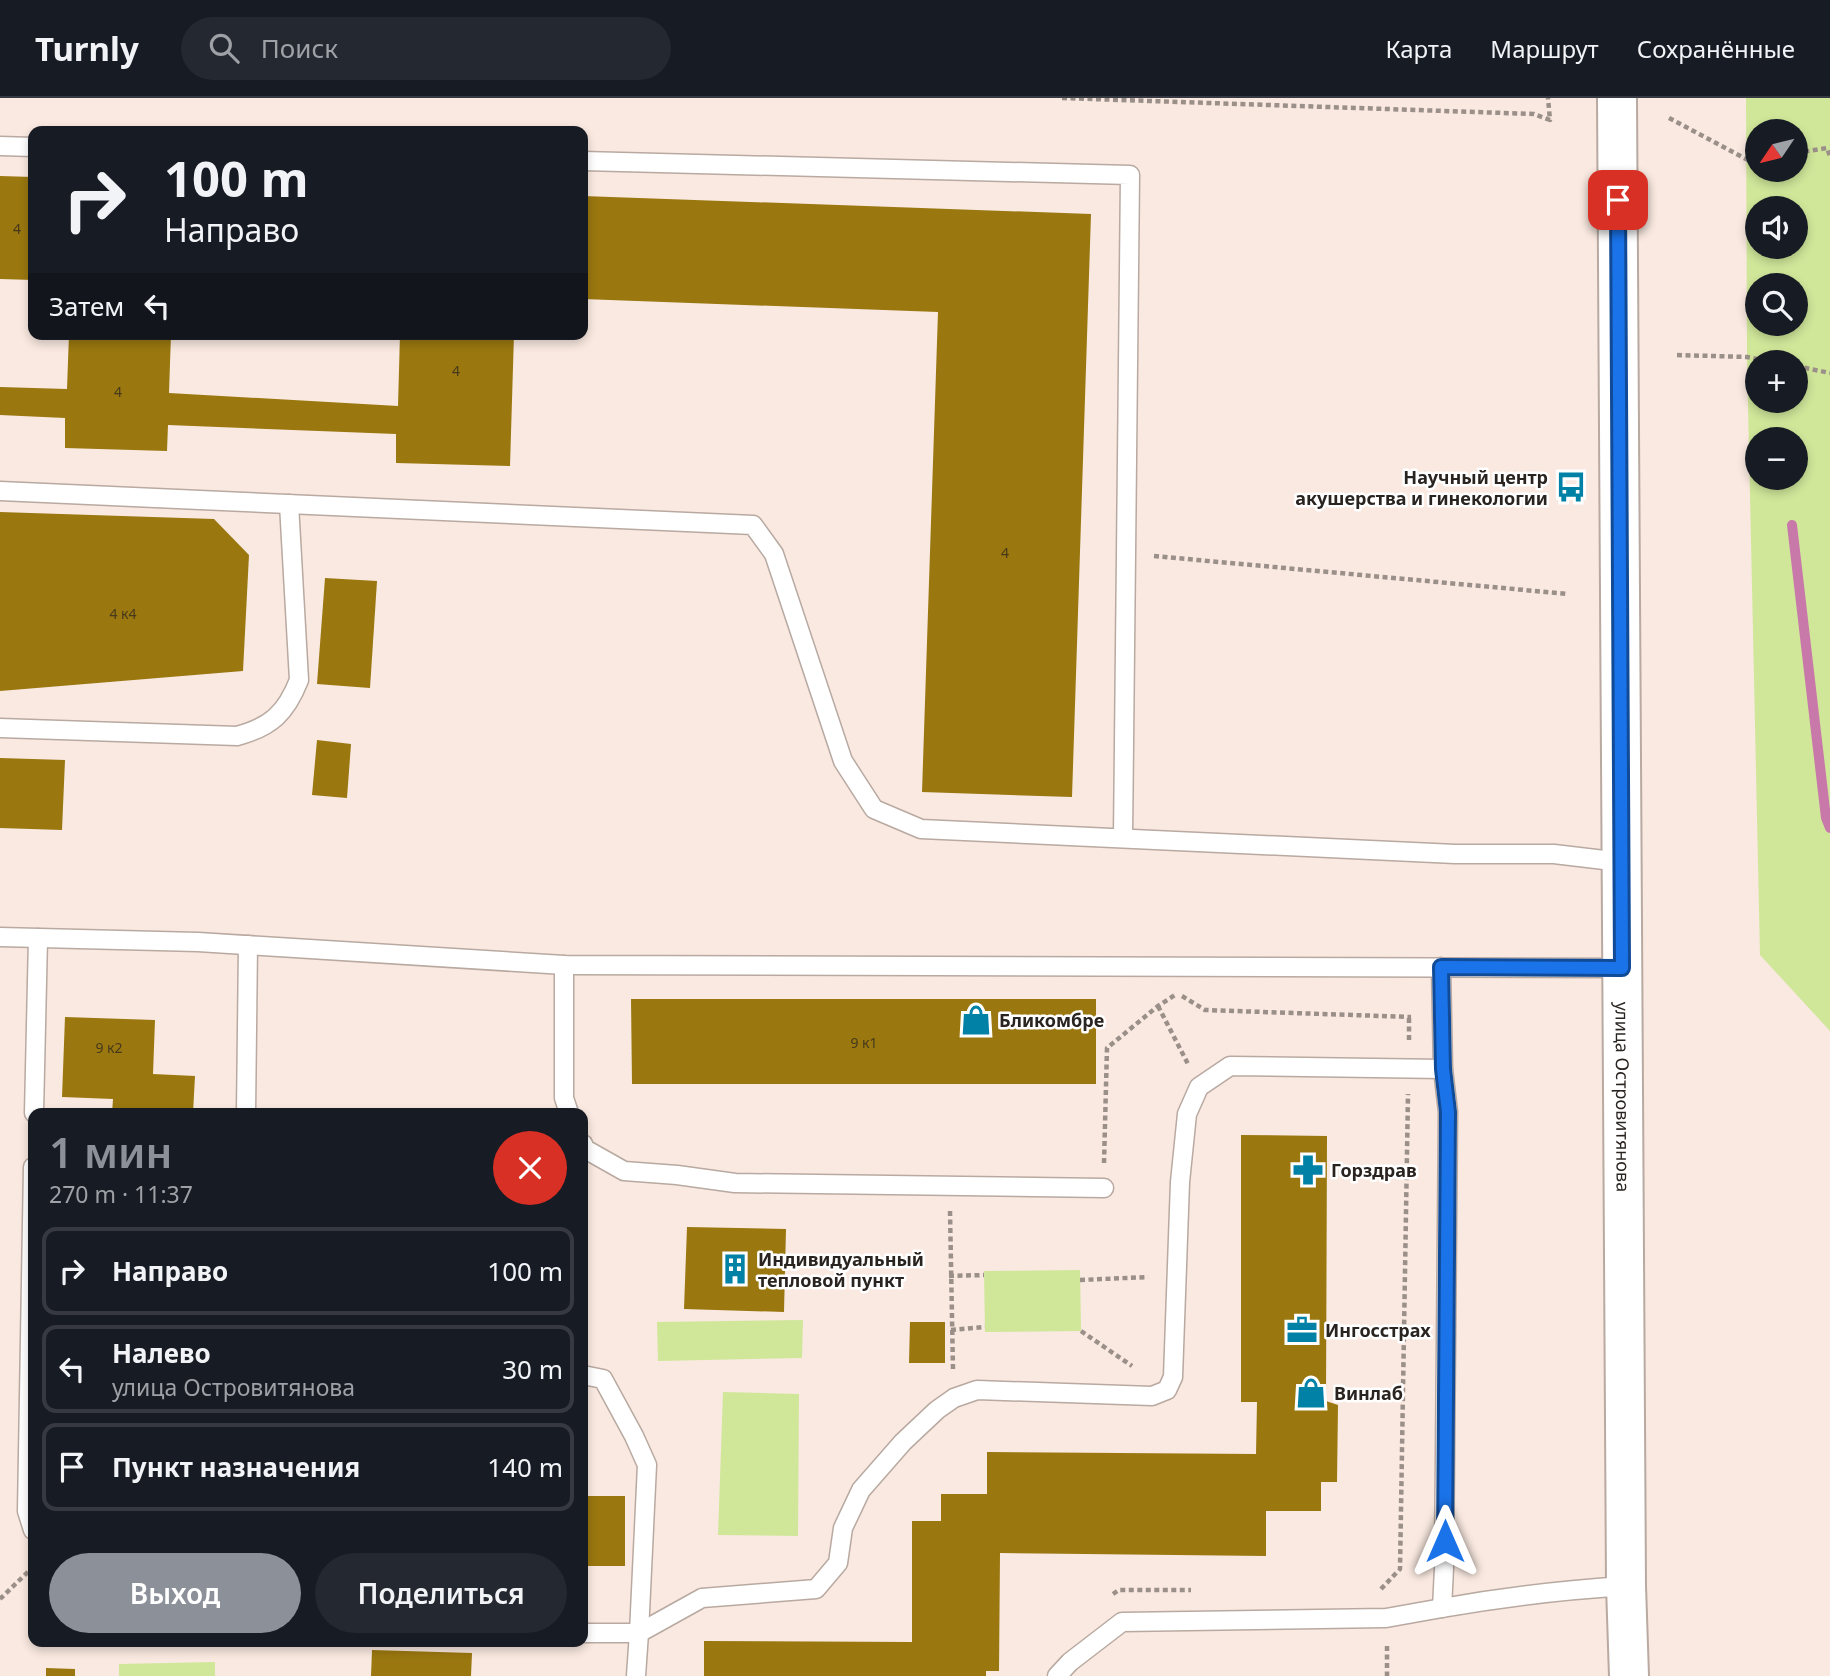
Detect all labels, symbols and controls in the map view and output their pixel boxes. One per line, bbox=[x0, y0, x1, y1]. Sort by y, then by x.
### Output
search box bbox=[181, 17, 671, 80]
text: Turnly bbox=[35, 26, 139, 71]
icon: search bbox=[205, 29, 243, 67]
text: Поиск bbox=[261, 30, 338, 66]
text: Карта bbox=[1385, 32, 1452, 65]
text: Маршрут bbox=[1490, 32, 1599, 65]
text: Сохранённые bbox=[1637, 32, 1795, 65]
north arrow bbox=[1745, 119, 1808, 182]
map controls bbox=[1745, 119, 1808, 490]
text: 100 m bbox=[164, 145, 309, 211]
icon: right bbox=[49, 154, 140, 245]
pin bbox=[1588, 170, 1648, 230]
icon: arrive bbox=[1599, 181, 1637, 219]
button: sound bbox=[1745, 196, 1808, 259]
text: Направо bbox=[164, 208, 299, 251]
house number: 4 bbox=[13, 219, 21, 238]
button: search bbox=[1745, 273, 1808, 336]
icon: left bbox=[138, 287, 176, 325]
text: Затем bbox=[49, 288, 124, 324]
button: + bbox=[1745, 350, 1808, 413]
house number: 4 bbox=[452, 361, 460, 380]
house number: 4 bbox=[114, 382, 122, 401]
button: − bbox=[1745, 427, 1808, 490]
place label: Научный центр акушерства и гинекологии bbox=[1295, 465, 1548, 510]
bus stop icon: Научный центр акушерства и гинекологии bbox=[1554, 470, 1588, 504]
house number: 4 bbox=[1001, 543, 1009, 562]
house number: 4 к4 bbox=[109, 604, 137, 623]
street label: улица Островитянова bbox=[1610, 1002, 1636, 1192]
shop icon: Бликомбре bbox=[959, 1003, 993, 1037]
place label: Бликомбре bbox=[999, 1008, 1104, 1032]
house number: 9 к1 bbox=[850, 1033, 878, 1052]
house number: 9 к2 bbox=[95, 1038, 123, 1057]
text: 1 мин bbox=[49, 1123, 172, 1180]
button: close bbox=[493, 1131, 567, 1205]
pharmacy icon: Горздрав bbox=[1291, 1153, 1325, 1187]
place label: Горздрав bbox=[1331, 1158, 1417, 1182]
text: 270 m · 11:37 bbox=[49, 1178, 193, 1210]
place label: Индивидуальный тепловой пункт bbox=[758, 1247, 924, 1292]
icon: right bbox=[53, 1252, 91, 1290]
building icon: Индивидуальный тепловой пункт bbox=[718, 1252, 752, 1286]
text: Направо bbox=[112, 1253, 228, 1289]
text: 100 m bbox=[487, 1253, 563, 1289]
office icon: Ингосстрах bbox=[1285, 1313, 1319, 1347]
place label: Ингосстрах bbox=[1325, 1318, 1431, 1342]
text: Налево bbox=[112, 1335, 211, 1371]
icon: left bbox=[53, 1350, 91, 1388]
text: 30 m bbox=[502, 1351, 563, 1387]
text: улица Островитянова bbox=[112, 1371, 355, 1403]
shop icon: Винлаб bbox=[1294, 1376, 1328, 1410]
place label: Винлаб bbox=[1334, 1381, 1403, 1405]
icon: arrive bbox=[53, 1448, 91, 1486]
text: Пункт назначения bbox=[112, 1449, 360, 1485]
text: 140 m bbox=[487, 1449, 563, 1485]
position arrow bbox=[1408, 1504, 1482, 1578]
button: Выход bbox=[49, 1553, 301, 1633]
button: Поделиться bbox=[315, 1553, 567, 1633]

